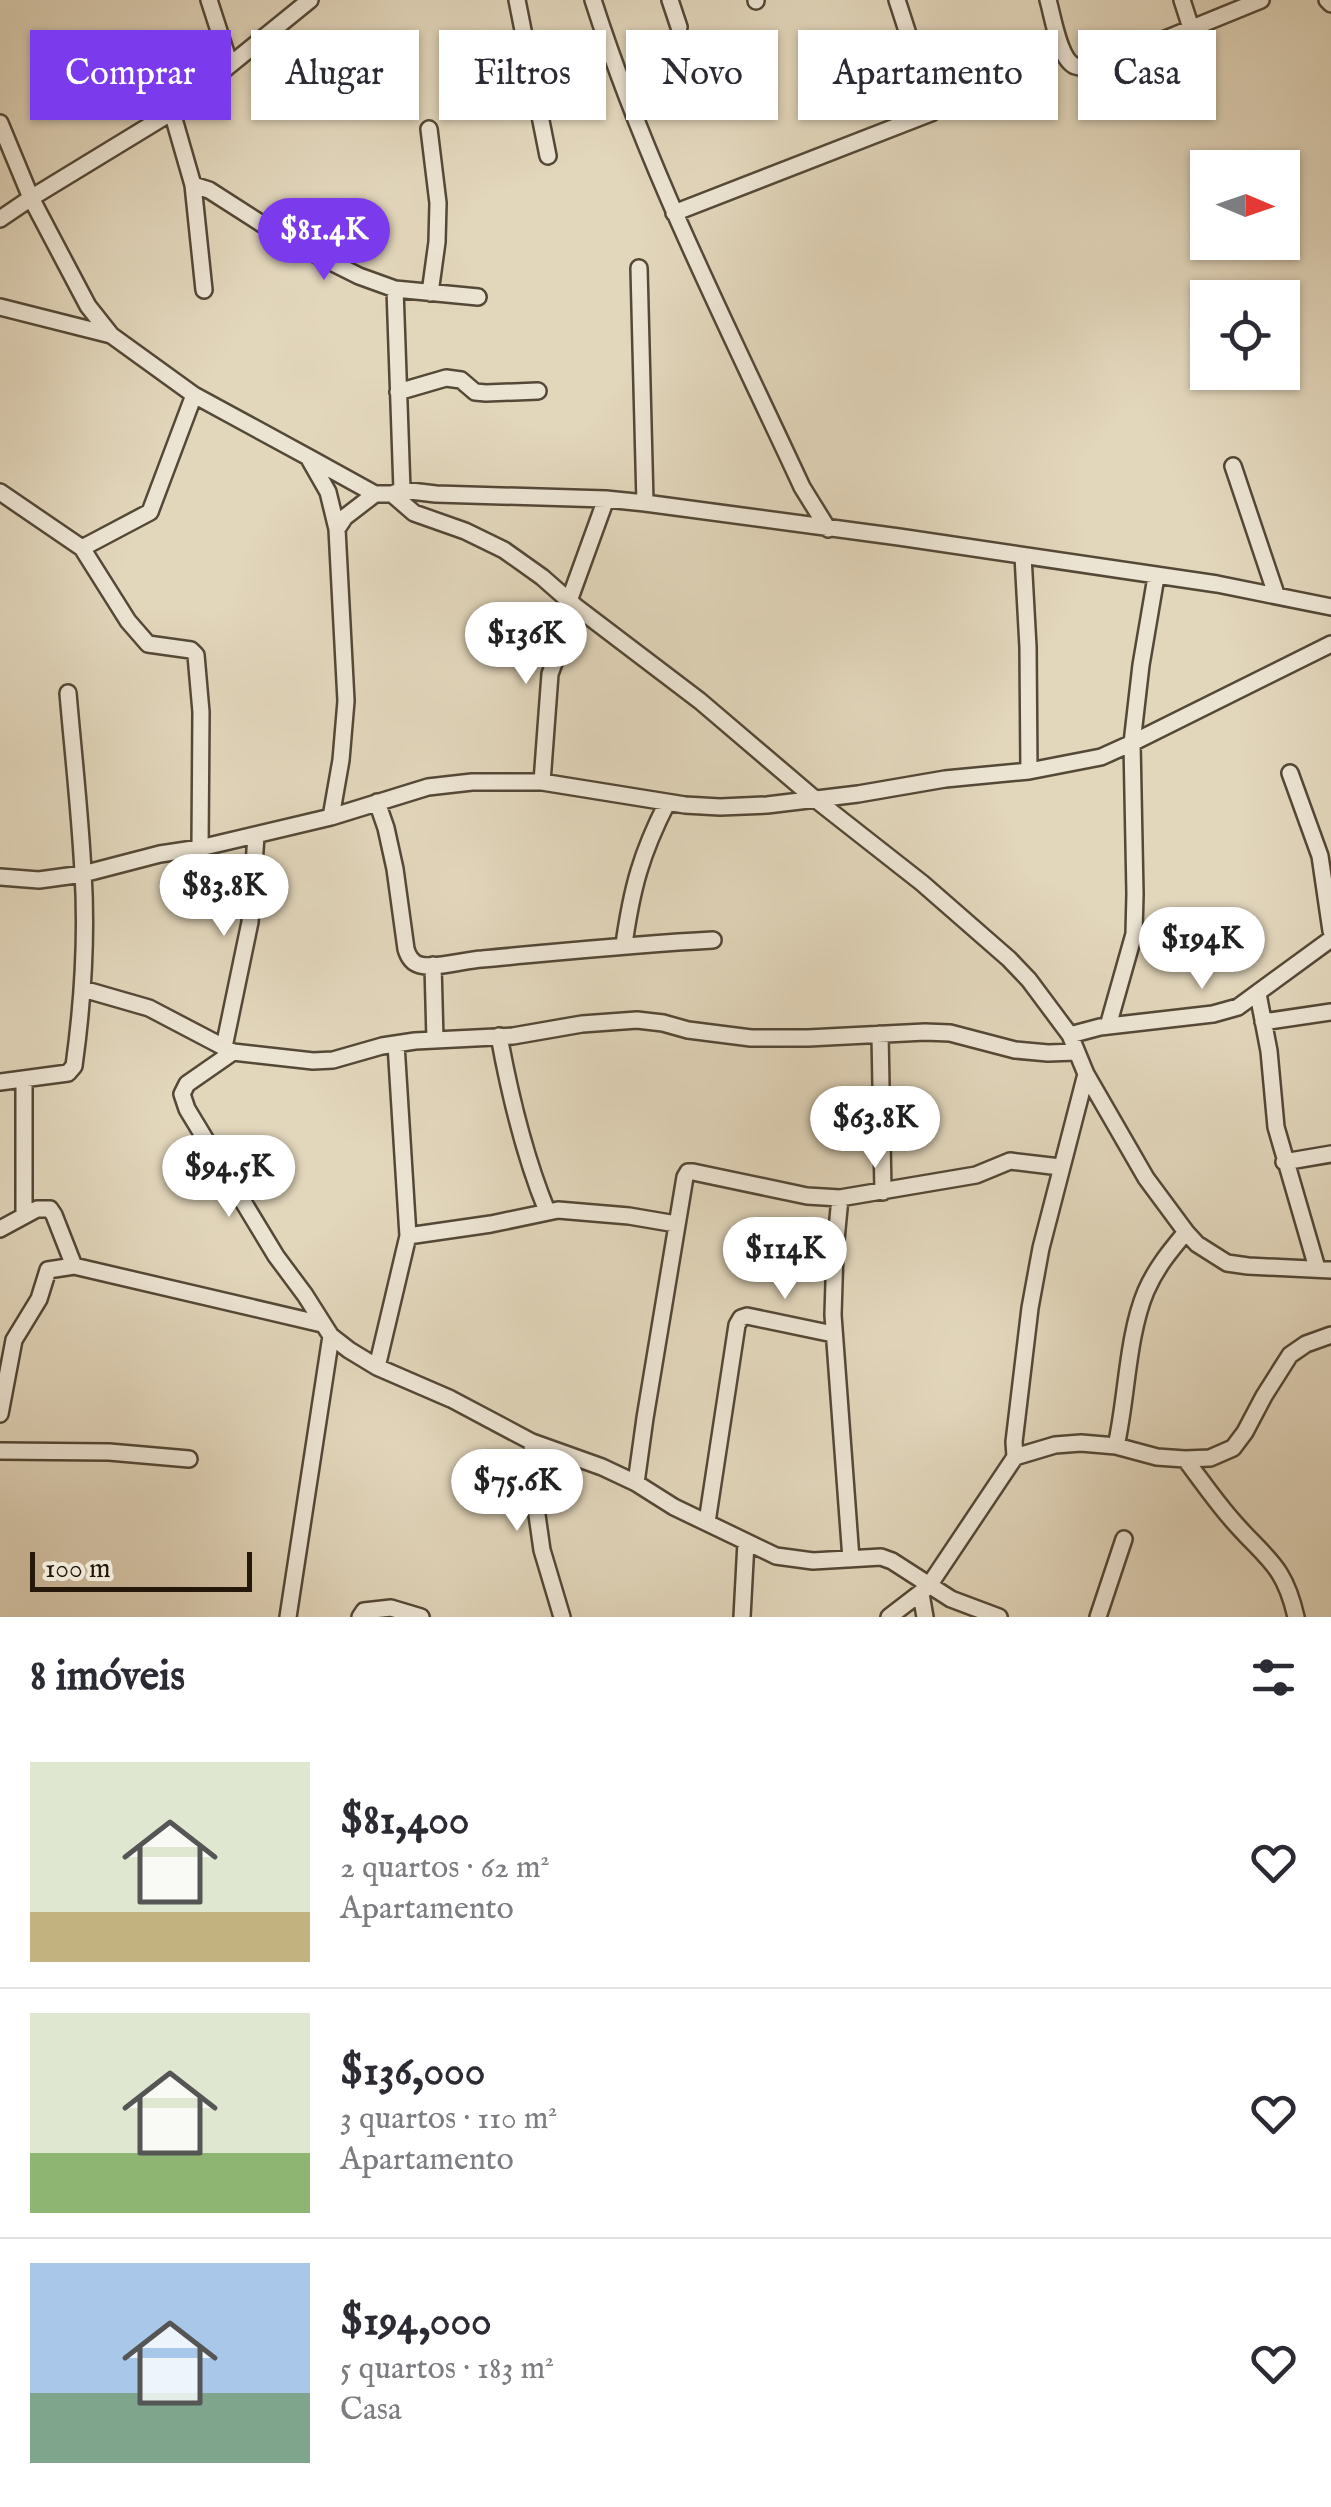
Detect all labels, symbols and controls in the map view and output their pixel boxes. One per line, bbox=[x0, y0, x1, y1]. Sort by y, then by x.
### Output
chip: Comprar bbox=[30, 30, 231, 120]
chip: Alugar bbox=[251, 30, 419, 120]
chip: Filtros bbox=[439, 30, 606, 120]
chip: Novo bbox=[626, 30, 778, 120]
chip: Apartamento bbox=[798, 30, 1058, 120]
chip: Casa bbox=[1078, 30, 1216, 120]
north arrow bbox=[1190, 150, 1300, 260]
map controls bbox=[1190, 150, 1300, 390]
pin: $81.4K bbox=[243, 198, 405, 283]
text: $81.4K bbox=[280, 210, 368, 251]
button: locate bbox=[1190, 280, 1300, 390]
pin: $136K bbox=[456, 602, 596, 687]
text: $136K bbox=[487, 614, 565, 655]
pin: $83.8K bbox=[143, 854, 305, 939]
text: $83.8K bbox=[182, 866, 266, 907]
pin: $194K bbox=[1132, 907, 1272, 992]
text: $194K bbox=[1161, 919, 1243, 960]
pin: $63.8K bbox=[794, 1086, 956, 1171]
text: $63.8K bbox=[832, 1098, 918, 1139]
pin: $94.5K bbox=[148, 1135, 310, 1220]
text: $94.5K bbox=[184, 1147, 274, 1188]
pin: $114K bbox=[715, 1217, 855, 1302]
text: $114K bbox=[745, 1229, 825, 1270]
pin: $75.6K bbox=[436, 1449, 598, 1534]
text: $75.6K bbox=[473, 1461, 561, 1502]
scale bar bbox=[30, 1547, 252, 1592]
text: 100 m bbox=[45, 1552, 111, 1587]
icon: filters bbox=[1246, 1650, 1301, 1705]
text: 8 imóveis bbox=[30, 1651, 185, 1704]
text: $81,400 bbox=[340, 1795, 469, 1848]
icon: home bbox=[110, 1802, 230, 1922]
icon: heart bbox=[1246, 1835, 1301, 1890]
text: 2 quartos · 62 m² bbox=[340, 1848, 550, 1889]
text: Apartamento bbox=[340, 1889, 514, 1930]
text: $136,000 bbox=[340, 2046, 485, 2099]
icon: home bbox=[110, 2053, 230, 2173]
icon: heart bbox=[1246, 2086, 1301, 2141]
text: 3 quartos · 110 m² bbox=[340, 2099, 557, 2140]
text: Apartamento bbox=[340, 2140, 514, 2181]
text: $194,000 bbox=[340, 2296, 492, 2349]
icon: home bbox=[110, 2303, 230, 2423]
icon: heart bbox=[1246, 2336, 1301, 2391]
text: 5 quartos · 183 m² bbox=[340, 2349, 554, 2390]
text: Casa bbox=[340, 2390, 402, 2431]

